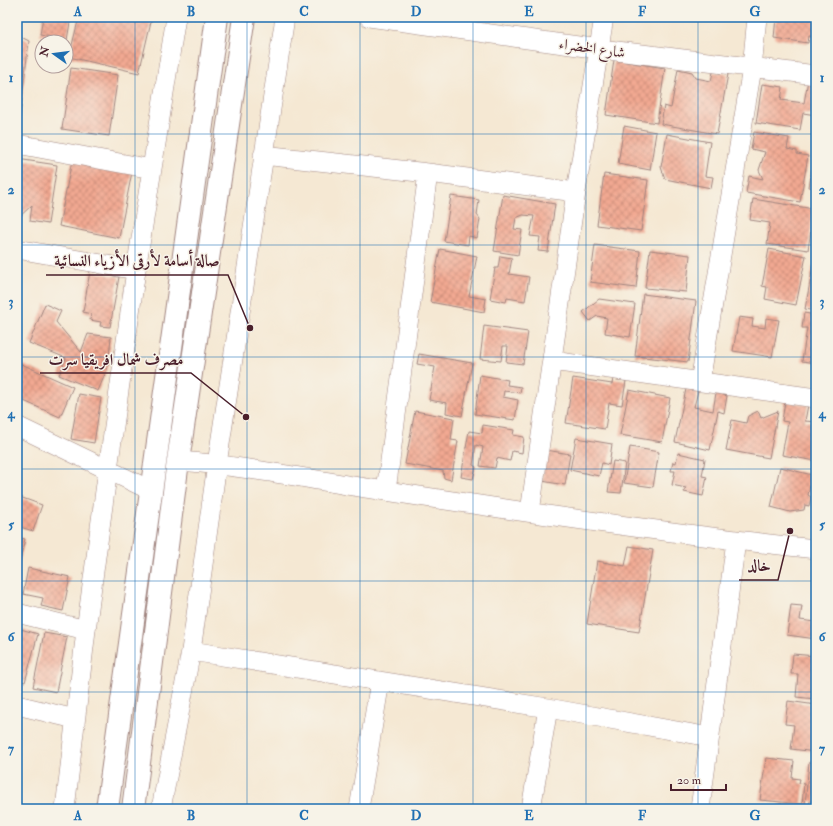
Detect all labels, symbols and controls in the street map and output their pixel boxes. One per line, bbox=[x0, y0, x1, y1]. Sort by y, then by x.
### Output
text: A bbox=[73, 4, 83, 20]
text: B bbox=[187, 4, 195, 20]
text: C bbox=[299, 4, 309, 20]
text: D bbox=[411, 4, 422, 20]
text: E bbox=[524, 4, 534, 20]
text: F bbox=[638, 4, 647, 20]
text: G bbox=[750, 4, 761, 20]
north arrow bbox=[34, 34, 74, 74]
street label: شارع الخضراء bbox=[557, 34, 626, 66]
text: N bbox=[37, 44, 53, 59]
text: 1 bbox=[9, 70, 14, 86]
text: 1 bbox=[820, 70, 825, 86]
text: 2 bbox=[8, 182, 15, 198]
text: 2 bbox=[819, 182, 826, 198]
callout: صالة أسامة لأرقى الأزياء النسائية bbox=[46, 247, 228, 275]
text: صالة أسامة لأرقى الأزياء النسائية bbox=[54, 249, 220, 271]
text: 3 bbox=[9, 294, 14, 310]
text: 3 bbox=[820, 294, 825, 310]
callout: مصرف شمال افريقيا سرت bbox=[40, 345, 191, 373]
text: مصرف شمال افريقيا سرت bbox=[49, 350, 184, 371]
text: 4 bbox=[6, 406, 15, 422]
text: 4 bbox=[817, 406, 826, 422]
text: 5 bbox=[8, 517, 14, 533]
text: 5 bbox=[819, 517, 825, 533]
callout: خالد bbox=[739, 552, 778, 580]
text: خالد bbox=[747, 556, 771, 576]
text: 6 bbox=[8, 629, 16, 645]
text: 6 bbox=[819, 629, 827, 645]
text: 7 bbox=[8, 741, 15, 757]
text: 7 bbox=[819, 741, 826, 757]
scale bar bbox=[671, 766, 726, 792]
text: 20 m bbox=[677, 773, 702, 788]
text: A bbox=[73, 808, 83, 824]
text: B bbox=[187, 808, 195, 824]
text: C bbox=[299, 808, 309, 824]
text: D bbox=[411, 808, 422, 824]
text: E bbox=[524, 808, 534, 824]
text: F bbox=[638, 808, 647, 824]
text: G bbox=[750, 808, 761, 824]

